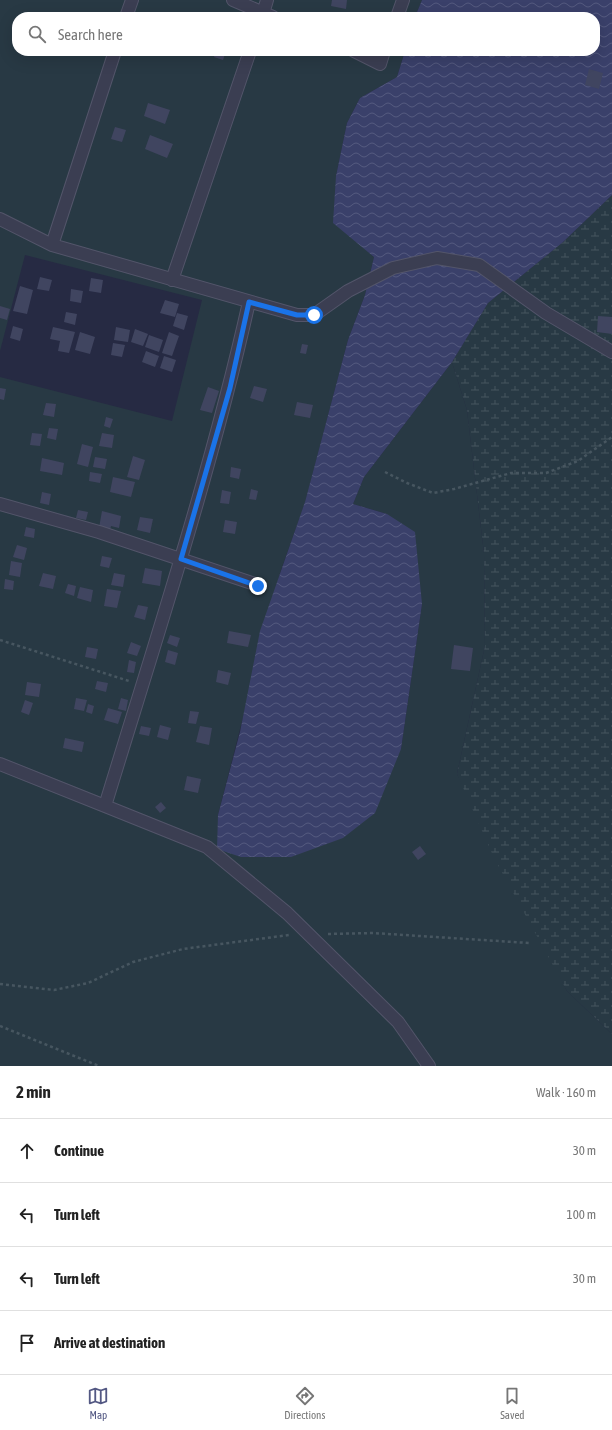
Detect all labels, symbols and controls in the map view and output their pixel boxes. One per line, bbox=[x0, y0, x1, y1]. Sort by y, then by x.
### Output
search box bbox=[12, 12, 600, 56]
icon: search bbox=[26, 23, 48, 45]
text: Search here bbox=[58, 26, 123, 43]
route start bbox=[305, 306, 323, 324]
route end bbox=[249, 577, 267, 595]
text: 2 min bbox=[16, 1082, 51, 1102]
text: Walk · 160 m bbox=[536, 1085, 596, 1100]
icon: ahead bbox=[16, 1140, 38, 1162]
text: Continue bbox=[54, 1142, 104, 1159]
text: 30 m bbox=[573, 1143, 596, 1158]
icon: left bbox=[16, 1204, 38, 1226]
text: Turn left bbox=[54, 1206, 100, 1223]
text: 100 m bbox=[567, 1207, 596, 1222]
icon: left bbox=[16, 1268, 38, 1290]
text: Turn left bbox=[54, 1270, 100, 1287]
text: 30 m bbox=[573, 1271, 596, 1286]
icon: arrive bbox=[16, 1332, 38, 1354]
text: Arrive at destination bbox=[54, 1334, 165, 1351]
tab: Map bbox=[87, 1385, 109, 1421]
tab: Directions bbox=[284, 1385, 325, 1421]
tab: Saved bbox=[500, 1385, 525, 1421]

